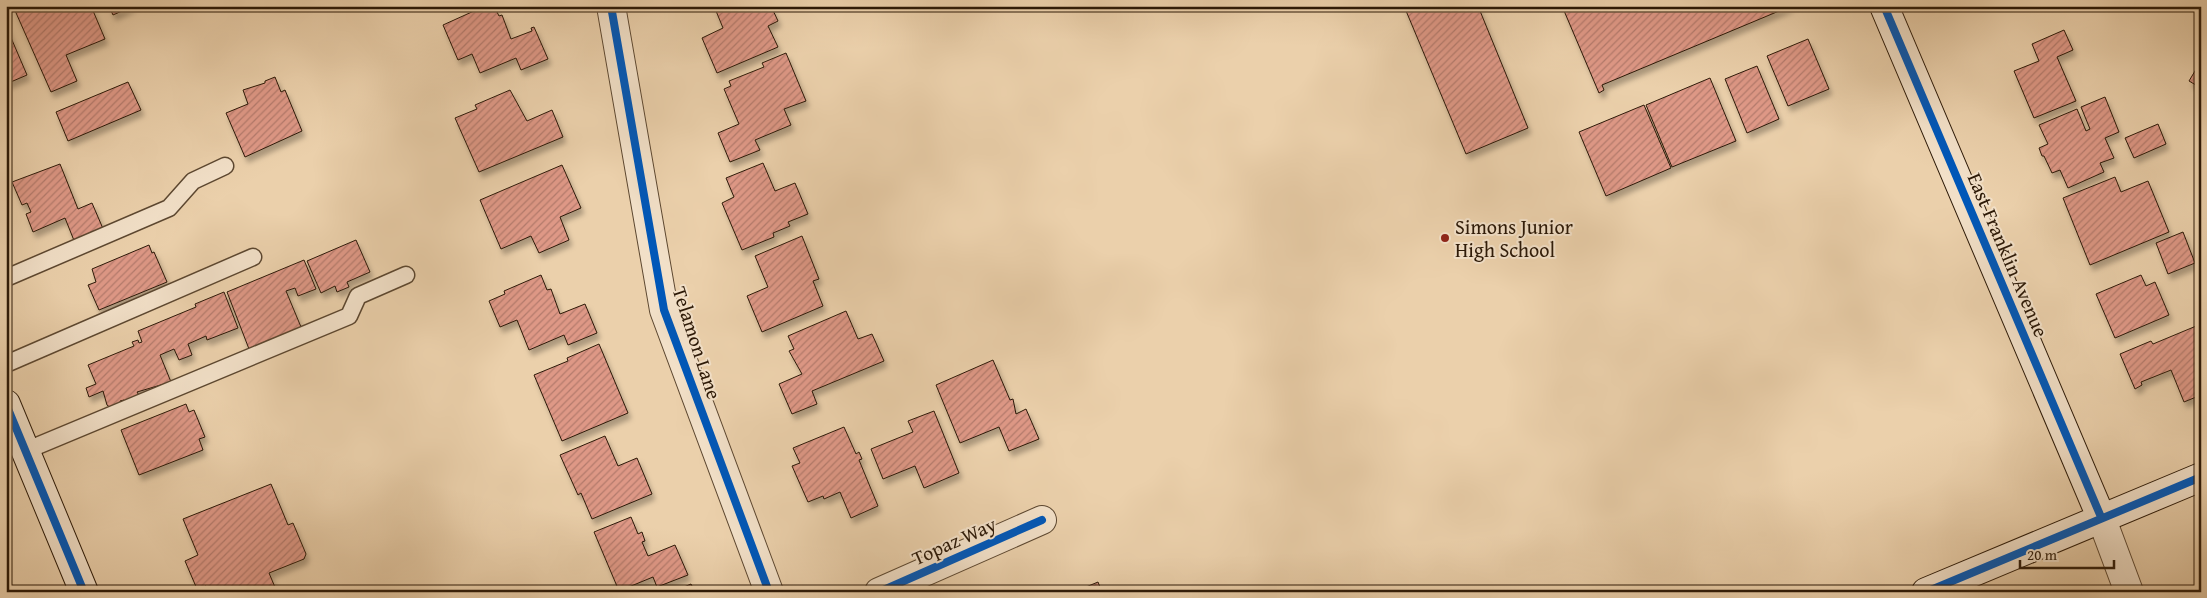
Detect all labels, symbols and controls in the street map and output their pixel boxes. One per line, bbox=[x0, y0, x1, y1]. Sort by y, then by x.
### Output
street label: East Franklin Avenue bbox=[1961, 168, 2056, 341]
place label: Simons Junior High School bbox=[1455, 212, 1573, 264]
marker: Simons Junior High School bbox=[1439, 232, 1451, 244]
street label: Telamon Lane bbox=[666, 283, 729, 403]
street label: Topaz Way bbox=[907, 509, 1001, 572]
scale bar bbox=[2020, 538, 2113, 570]
text: 20 m bbox=[2027, 544, 2058, 565]

